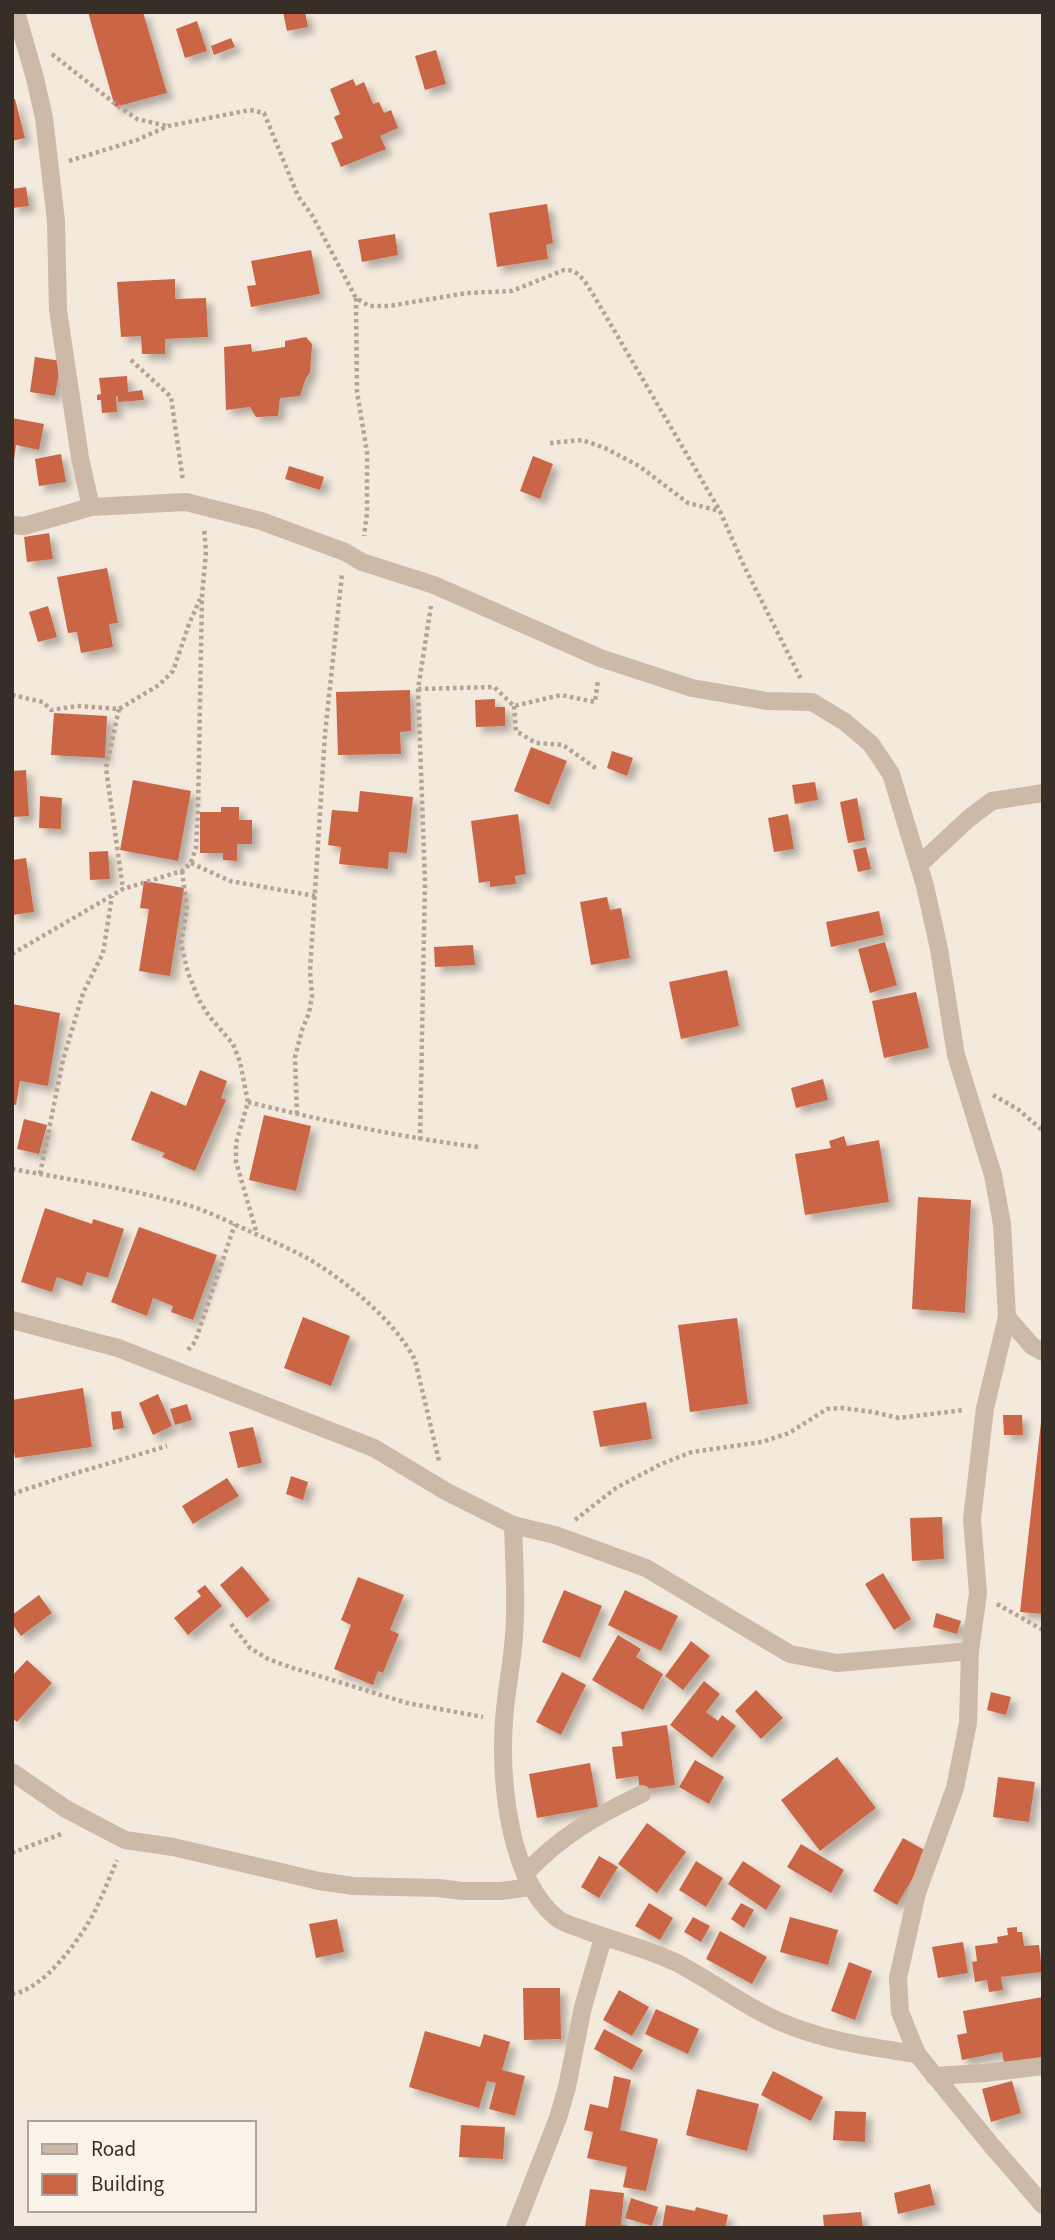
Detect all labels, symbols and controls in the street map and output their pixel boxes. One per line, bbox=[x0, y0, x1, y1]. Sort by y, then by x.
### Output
legend bbox=[28, 2121, 256, 2212]
text: Road bbox=[91, 2134, 136, 2164]
text: Building bbox=[91, 2169, 165, 2199]

